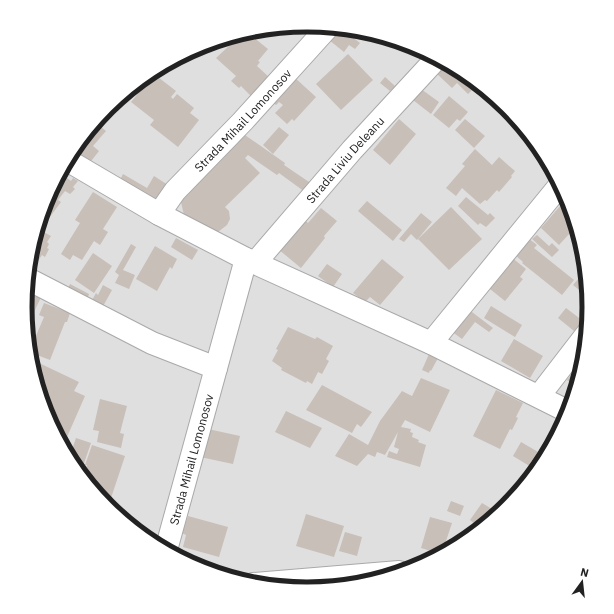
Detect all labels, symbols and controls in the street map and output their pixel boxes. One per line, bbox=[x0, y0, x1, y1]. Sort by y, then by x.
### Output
street label: Strada Mihail Lomonosov bbox=[191, 65, 294, 174]
street label: Strada Liviu Deleanu bbox=[303, 113, 387, 206]
street label: Strada Mihail Lomonosov bbox=[166, 392, 216, 527]
north arrow bbox=[562, 562, 602, 602]
text: N bbox=[579, 565, 590, 580]

